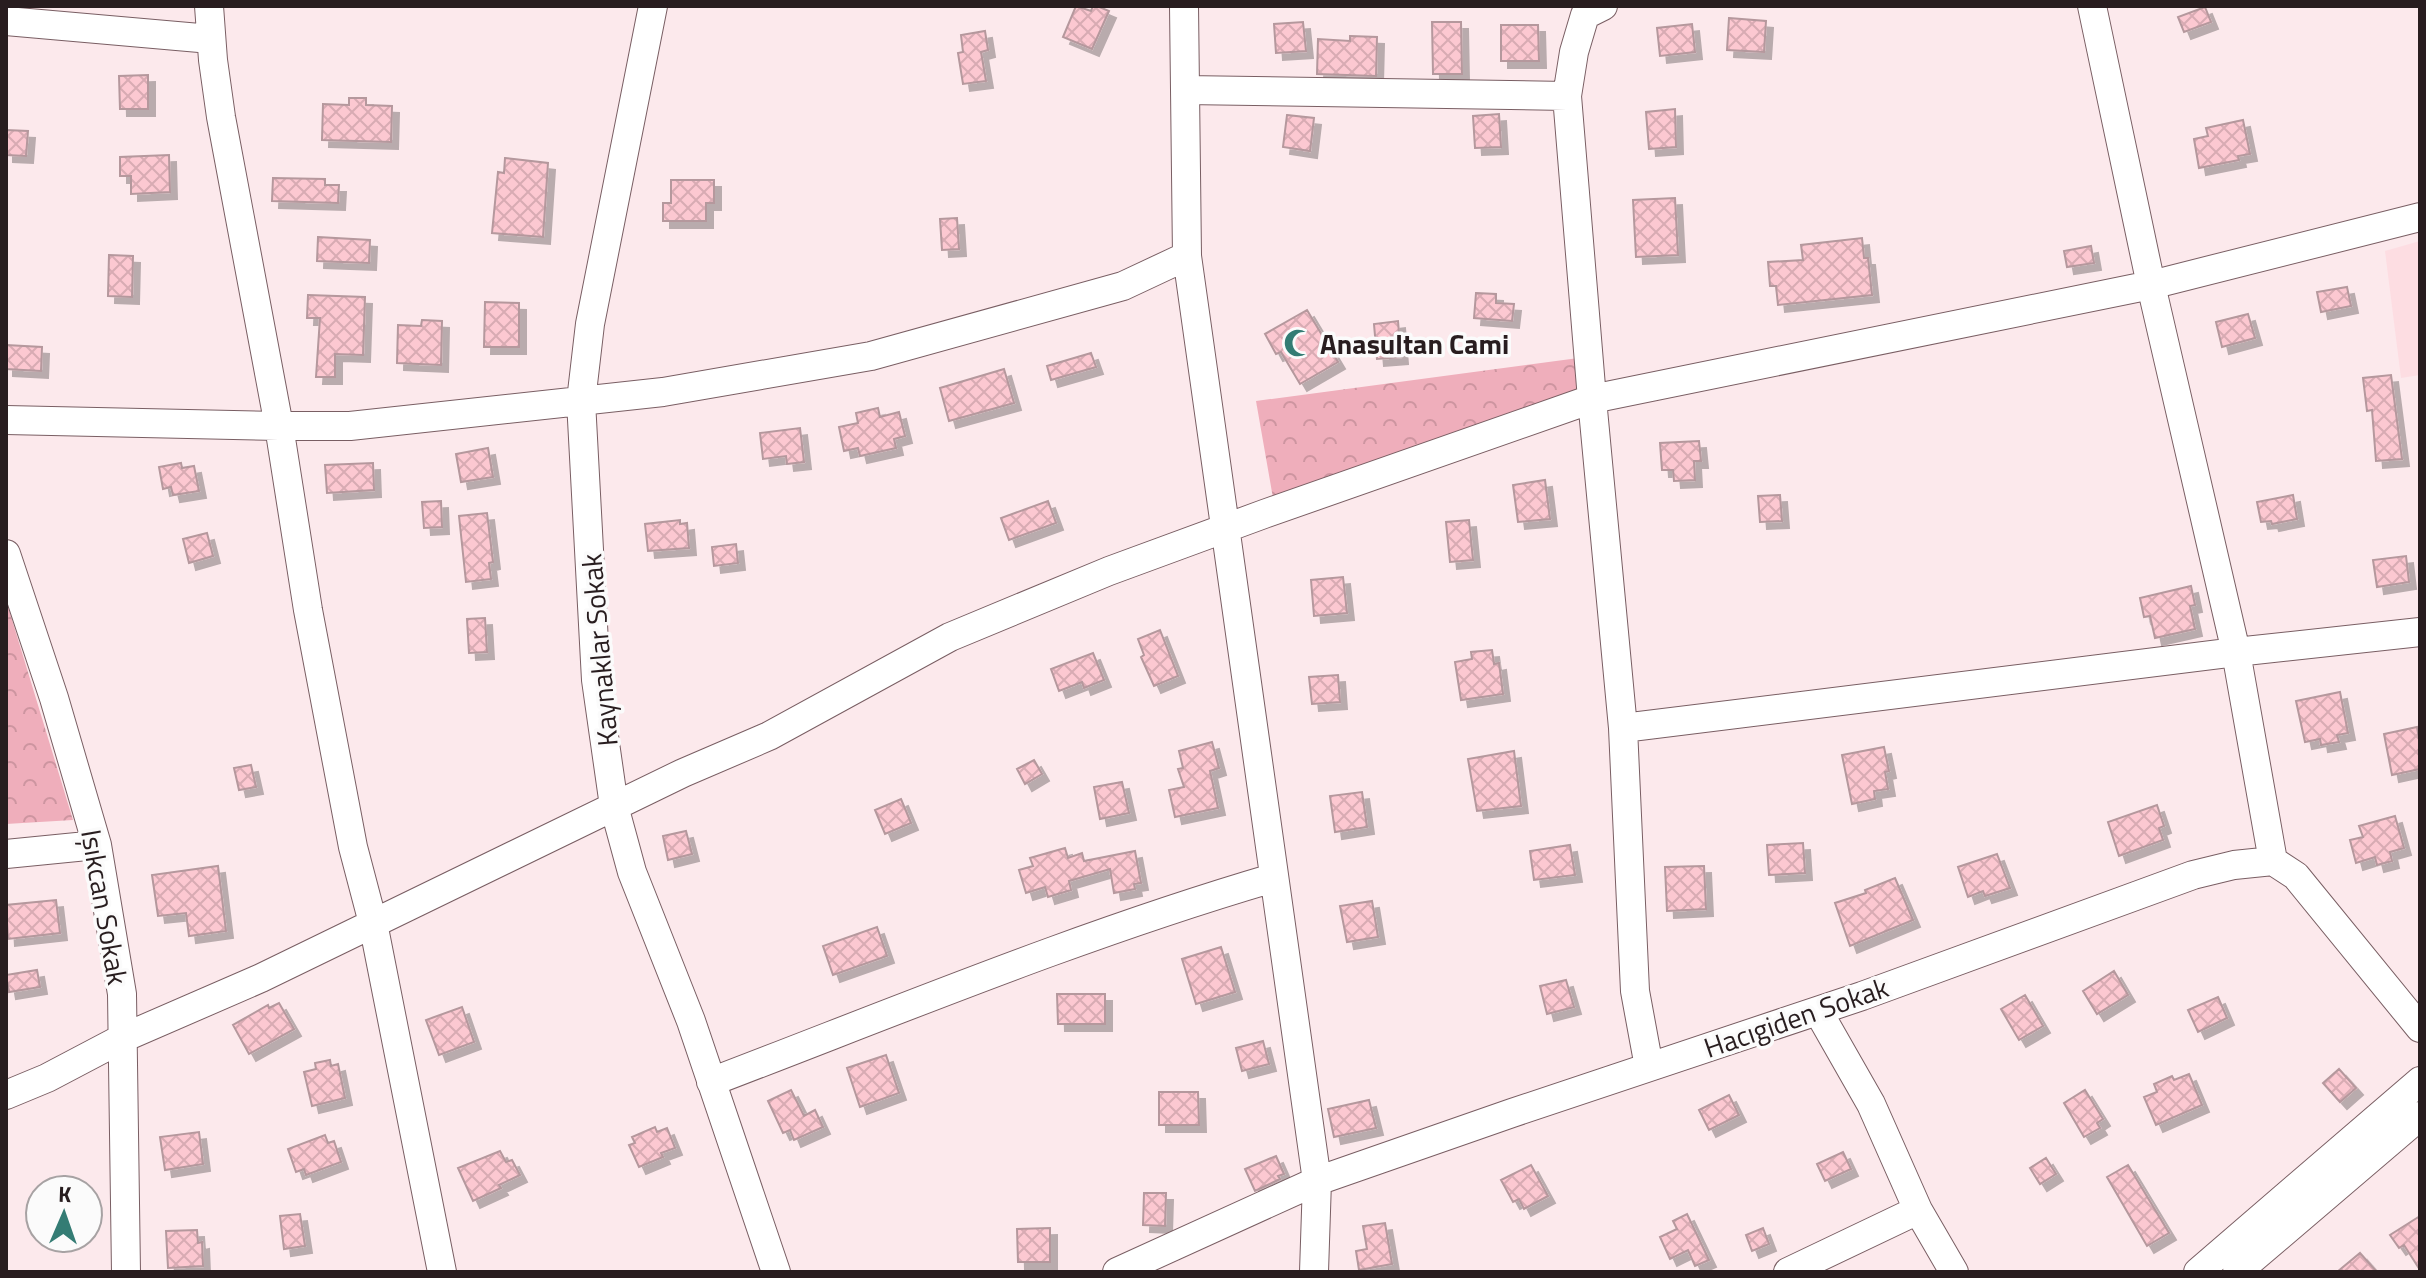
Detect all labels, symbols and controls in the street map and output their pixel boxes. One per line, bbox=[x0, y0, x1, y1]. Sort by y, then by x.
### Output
place label: Anasultan Cami bbox=[1320, 322, 1509, 365]
mosque icon: Anasultan Cami bbox=[1283, 328, 1313, 358]
street label: Kaynaklar Sokak bbox=[569, 552, 629, 748]
street label: Işıkcan Sokak bbox=[70, 826, 140, 988]
street label: Hacıgiden Sokak bbox=[1698, 965, 1894, 1069]
north arrow bbox=[24, 1174, 104, 1254]
text: K bbox=[58, 1177, 72, 1211]

